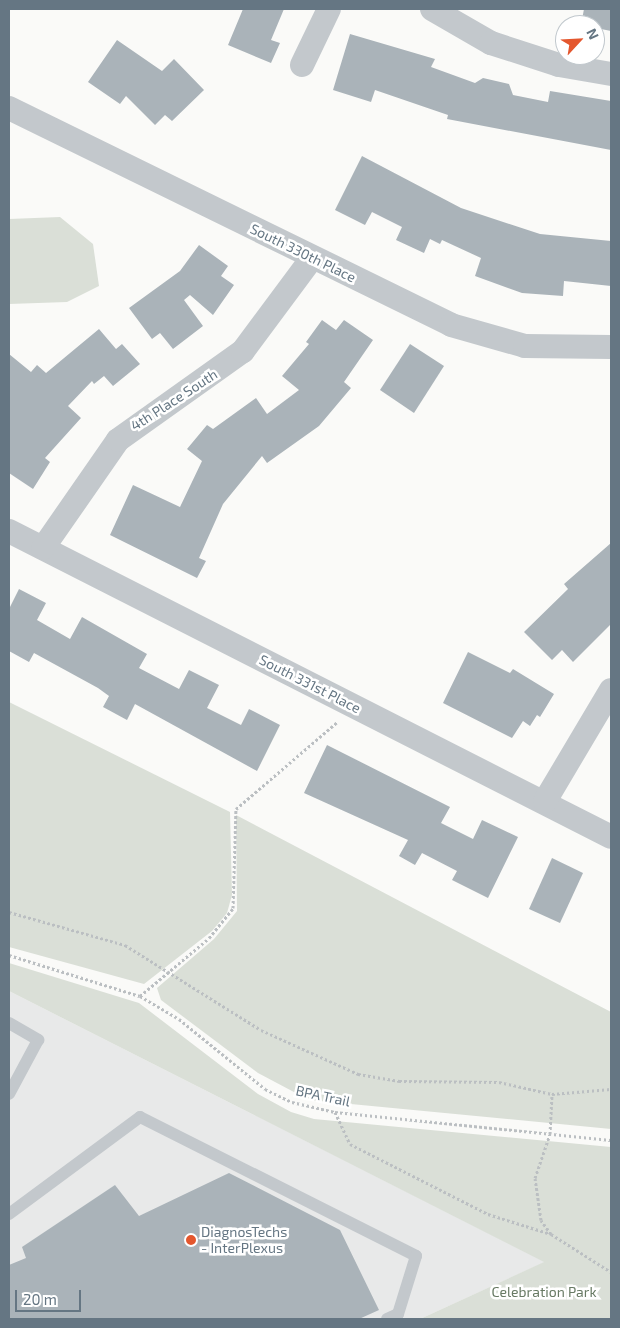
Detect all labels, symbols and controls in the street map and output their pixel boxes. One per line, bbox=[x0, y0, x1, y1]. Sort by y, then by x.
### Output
north arrow bbox=[555, 15, 605, 65]
text: N bbox=[583, 26, 603, 42]
street label: South 330th Place bbox=[247, 220, 359, 286]
street label: 4th Place South bbox=[128, 366, 220, 434]
street label: South 331st Place bbox=[257, 651, 363, 717]
street label: BPA Trail bbox=[294, 1082, 352, 1110]
place label: DiagnosTechs - InterPlexus bbox=[201, 1224, 287, 1256]
marker: DiagnosTechs - InterPlexus bbox=[185, 1234, 197, 1246]
scale bar bbox=[18, 1280, 84, 1312]
park label: Celebration Park bbox=[491, 1284, 597, 1300]
text: 20 m bbox=[23, 1290, 57, 1308]

